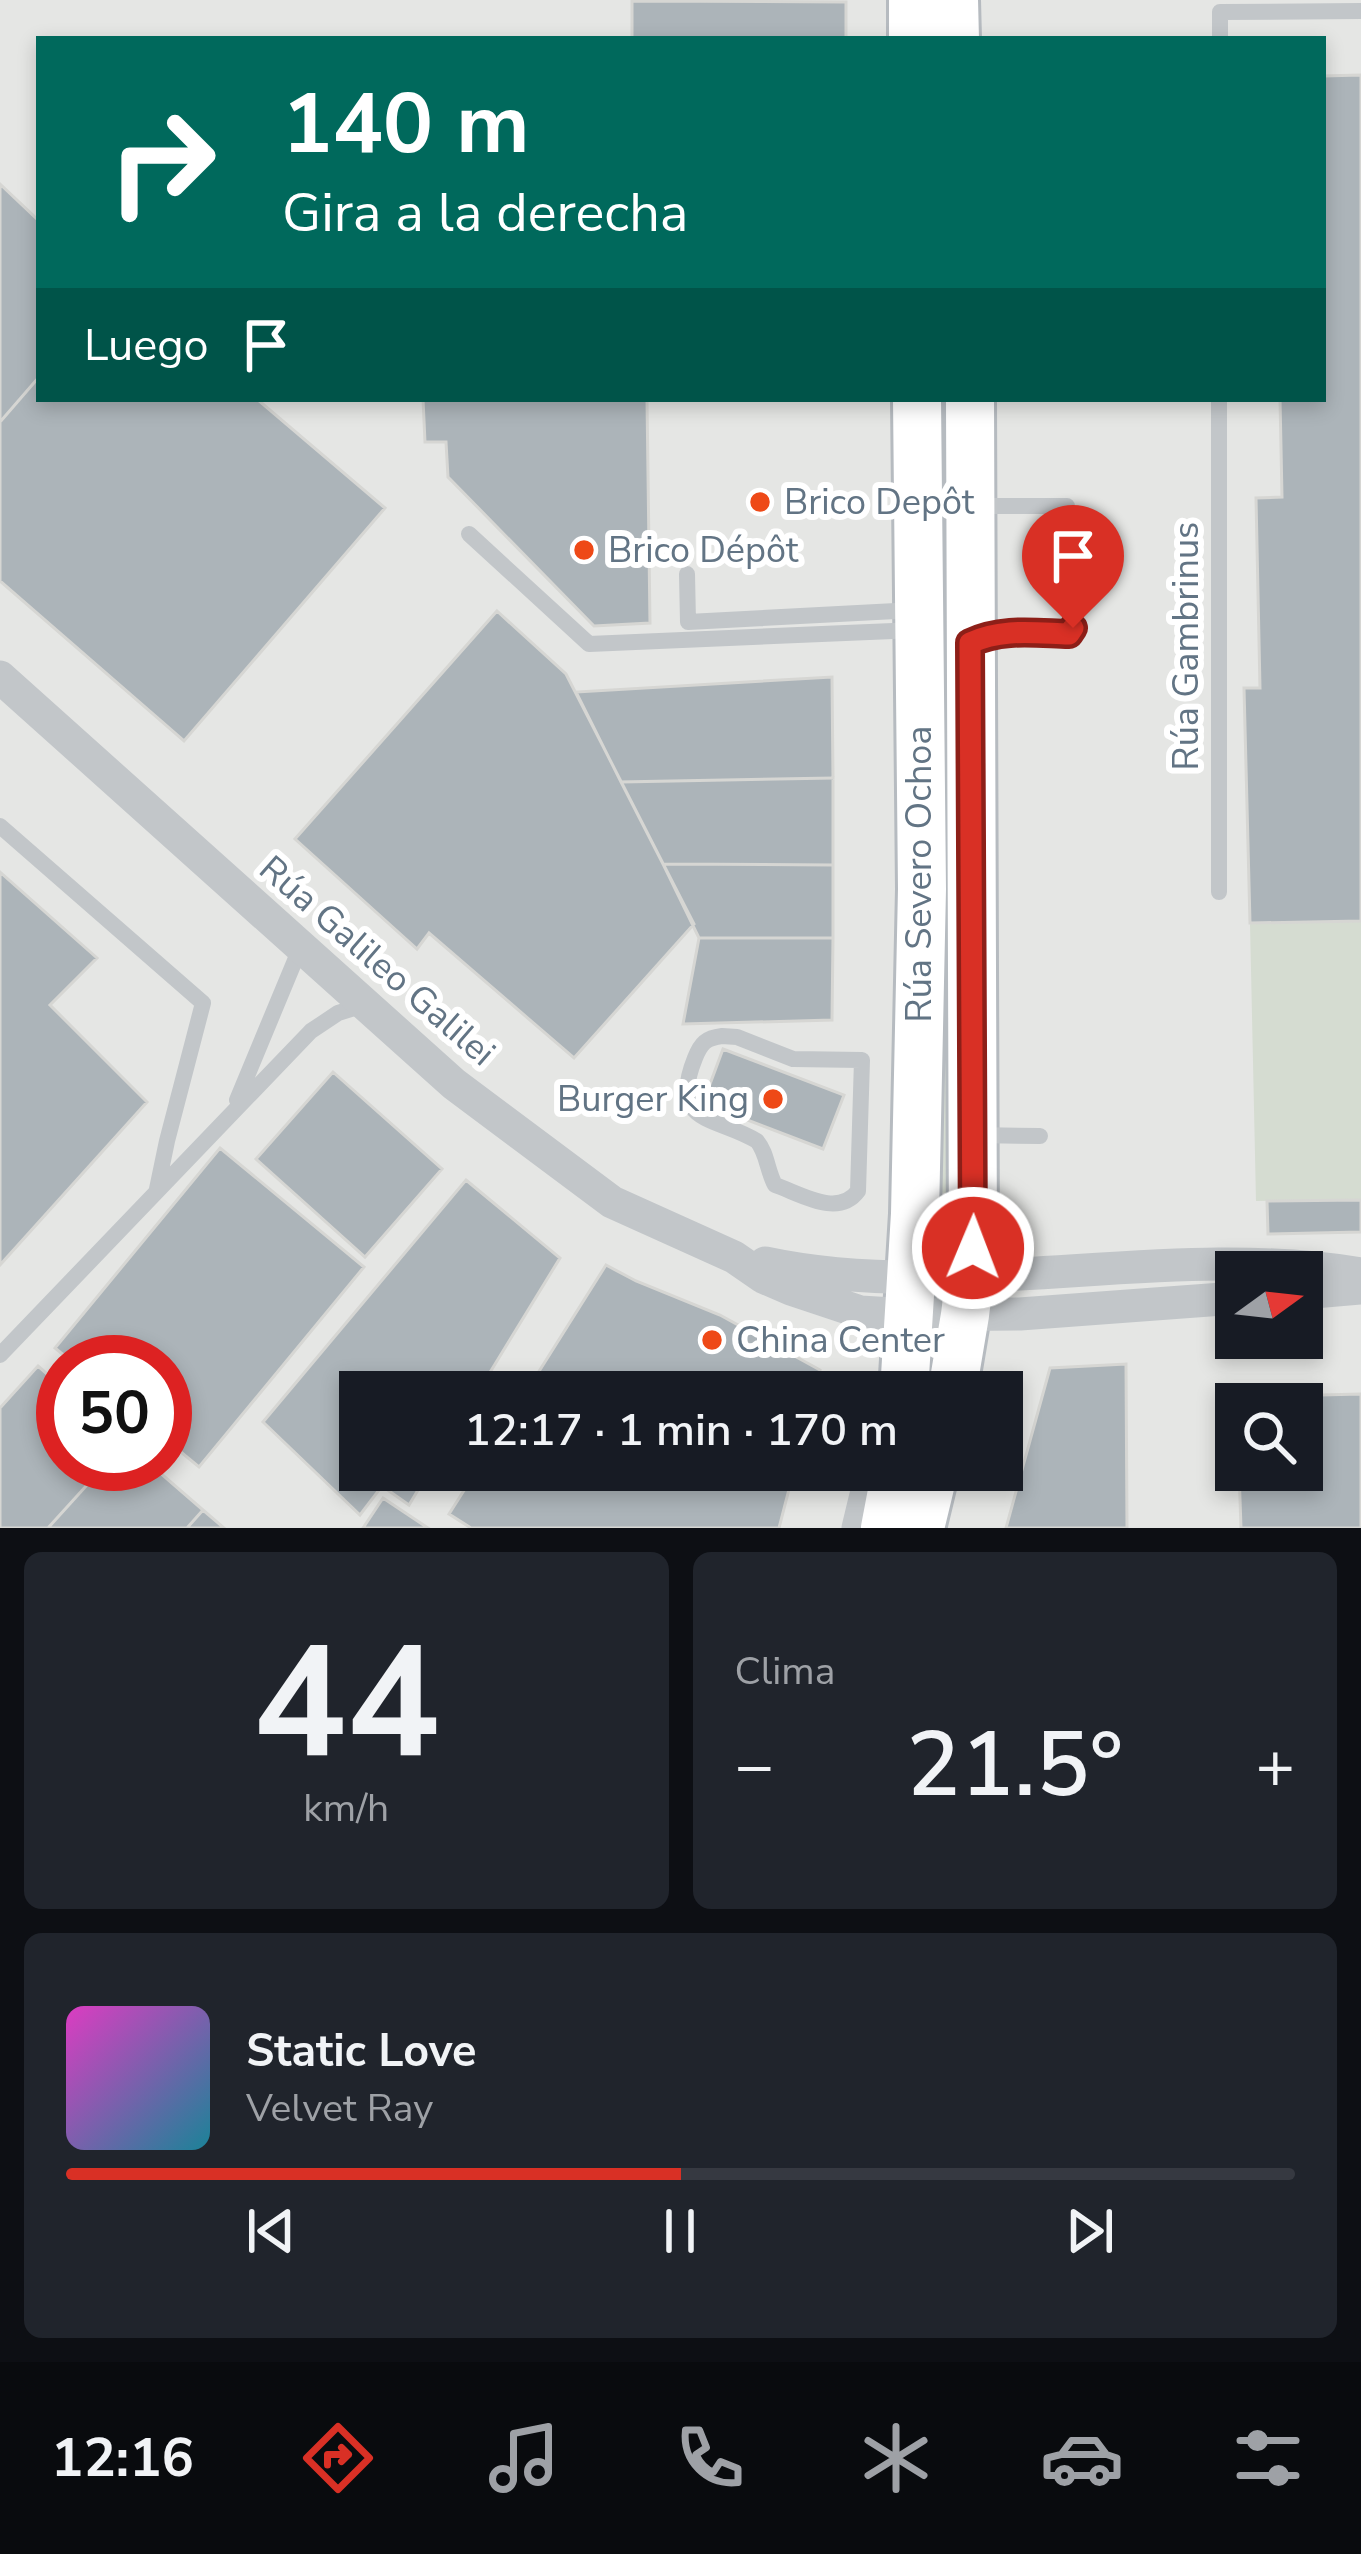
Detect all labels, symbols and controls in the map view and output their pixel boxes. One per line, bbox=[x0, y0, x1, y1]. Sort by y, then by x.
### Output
text: 140 m bbox=[282, 67, 530, 182]
icon: right bbox=[84, 84, 240, 240]
text: Gira a la derecha bbox=[282, 176, 689, 250]
icon: arrive bbox=[233, 312, 299, 378]
text: Luego bbox=[84, 315, 209, 376]
place label: Brico Depôt bbox=[784, 478, 975, 527]
marker: Brico Depôt bbox=[747, 489, 773, 515]
pin bbox=[1022, 505, 1124, 628]
street label: Rúa Gambrinus bbox=[1162, 522, 1211, 770]
icon: arrive bbox=[1040, 523, 1106, 589]
place label: Brico Dépôt bbox=[608, 526, 799, 575]
marker: Brico Dépôt bbox=[571, 537, 597, 563]
street label: Rúa Severo Ochoa bbox=[895, 726, 944, 1022]
street label: Rúa Galileo Galilei bbox=[248, 845, 506, 1077]
place label: Burger King bbox=[557, 1075, 749, 1124]
marker: Burger King bbox=[760, 1086, 786, 1112]
position arrow bbox=[910, 1185, 1036, 1311]
north arrow bbox=[1215, 1251, 1323, 1359]
map controls bbox=[1215, 1251, 1323, 1491]
place label: China Center bbox=[736, 1316, 945, 1365]
marker: China Center bbox=[699, 1327, 725, 1353]
speed limit sign: 50 bbox=[36, 1335, 192, 1491]
button: search bbox=[1215, 1383, 1323, 1491]
text: 12:17 · 1 min · 170 m bbox=[464, 1400, 898, 1461]
text: 44 bbox=[253, 1597, 440, 1810]
text: Clima bbox=[735, 1645, 835, 1698]
text: 21.5° bbox=[906, 1704, 1123, 1827]
text: − bbox=[735, 1721, 774, 1811]
text: + bbox=[1255, 1721, 1295, 1811]
text: km/h bbox=[303, 1782, 389, 1835]
text: Static Love bbox=[246, 2021, 476, 2082]
text: Velvet Ray bbox=[246, 2082, 433, 2135]
icon: previous bbox=[238, 2198, 304, 2264]
icon: pause bbox=[647, 2198, 713, 2264]
icon: next bbox=[1057, 2198, 1123, 2264]
icon: directions bbox=[296, 2416, 380, 2500]
icon: music bbox=[482, 2416, 566, 2500]
icon: phone bbox=[668, 2416, 752, 2500]
icon: climate bbox=[854, 2416, 938, 2500]
icon: car bbox=[1040, 2416, 1124, 2500]
icon: filters bbox=[1226, 2416, 1310, 2500]
text: 12:16 bbox=[51, 2421, 194, 2495]

